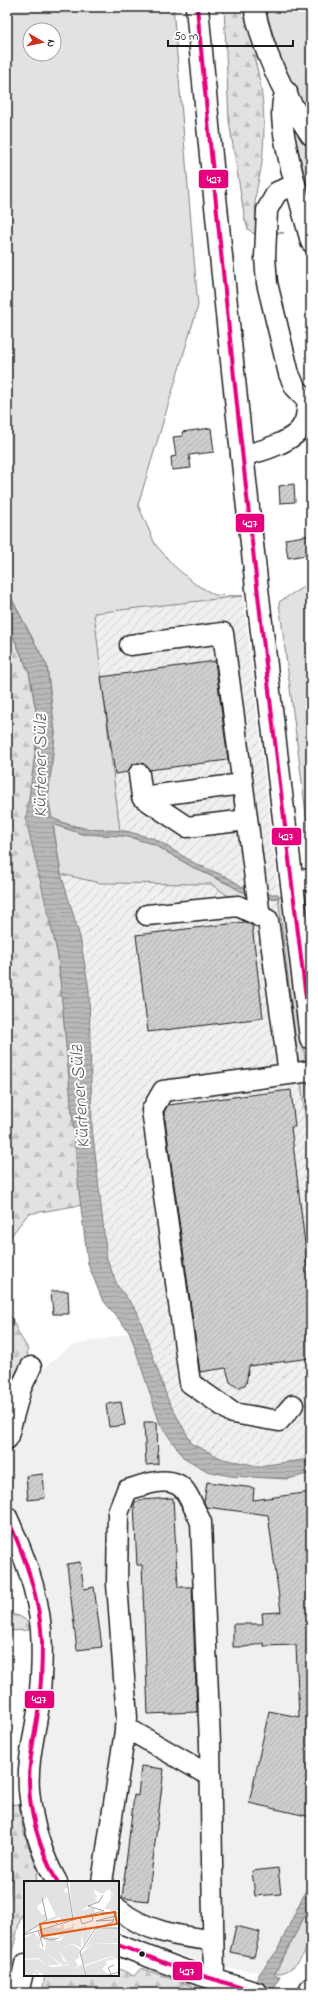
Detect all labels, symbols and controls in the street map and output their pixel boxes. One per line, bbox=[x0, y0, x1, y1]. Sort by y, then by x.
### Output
north arrow bbox=[22, 22, 62, 62]
scale bar bbox=[168, 22, 293, 48]
text: 50 m bbox=[174, 28, 198, 46]
text: N bbox=[42, 38, 59, 48]
line badge: 427 bbox=[198, 169, 229, 189]
text: 427 bbox=[206, 172, 222, 188]
line badge: 427 bbox=[235, 513, 265, 533]
text: 427 bbox=[242, 516, 258, 532]
water label: Kürtener Sülz bbox=[28, 713, 55, 818]
line badge: 427 bbox=[271, 827, 302, 846]
text: 427 bbox=[278, 829, 294, 845]
water label: Kürtener Sülz bbox=[64, 1043, 98, 1150]
line badge: 427 bbox=[24, 1690, 55, 1709]
text: 427 bbox=[31, 1692, 47, 1708]
inset map bbox=[24, 1881, 119, 1976]
unlabelled marker bbox=[137, 1949, 147, 1959]
line badge: 427 bbox=[172, 1961, 203, 1981]
text: 427 bbox=[179, 1964, 195, 1980]

